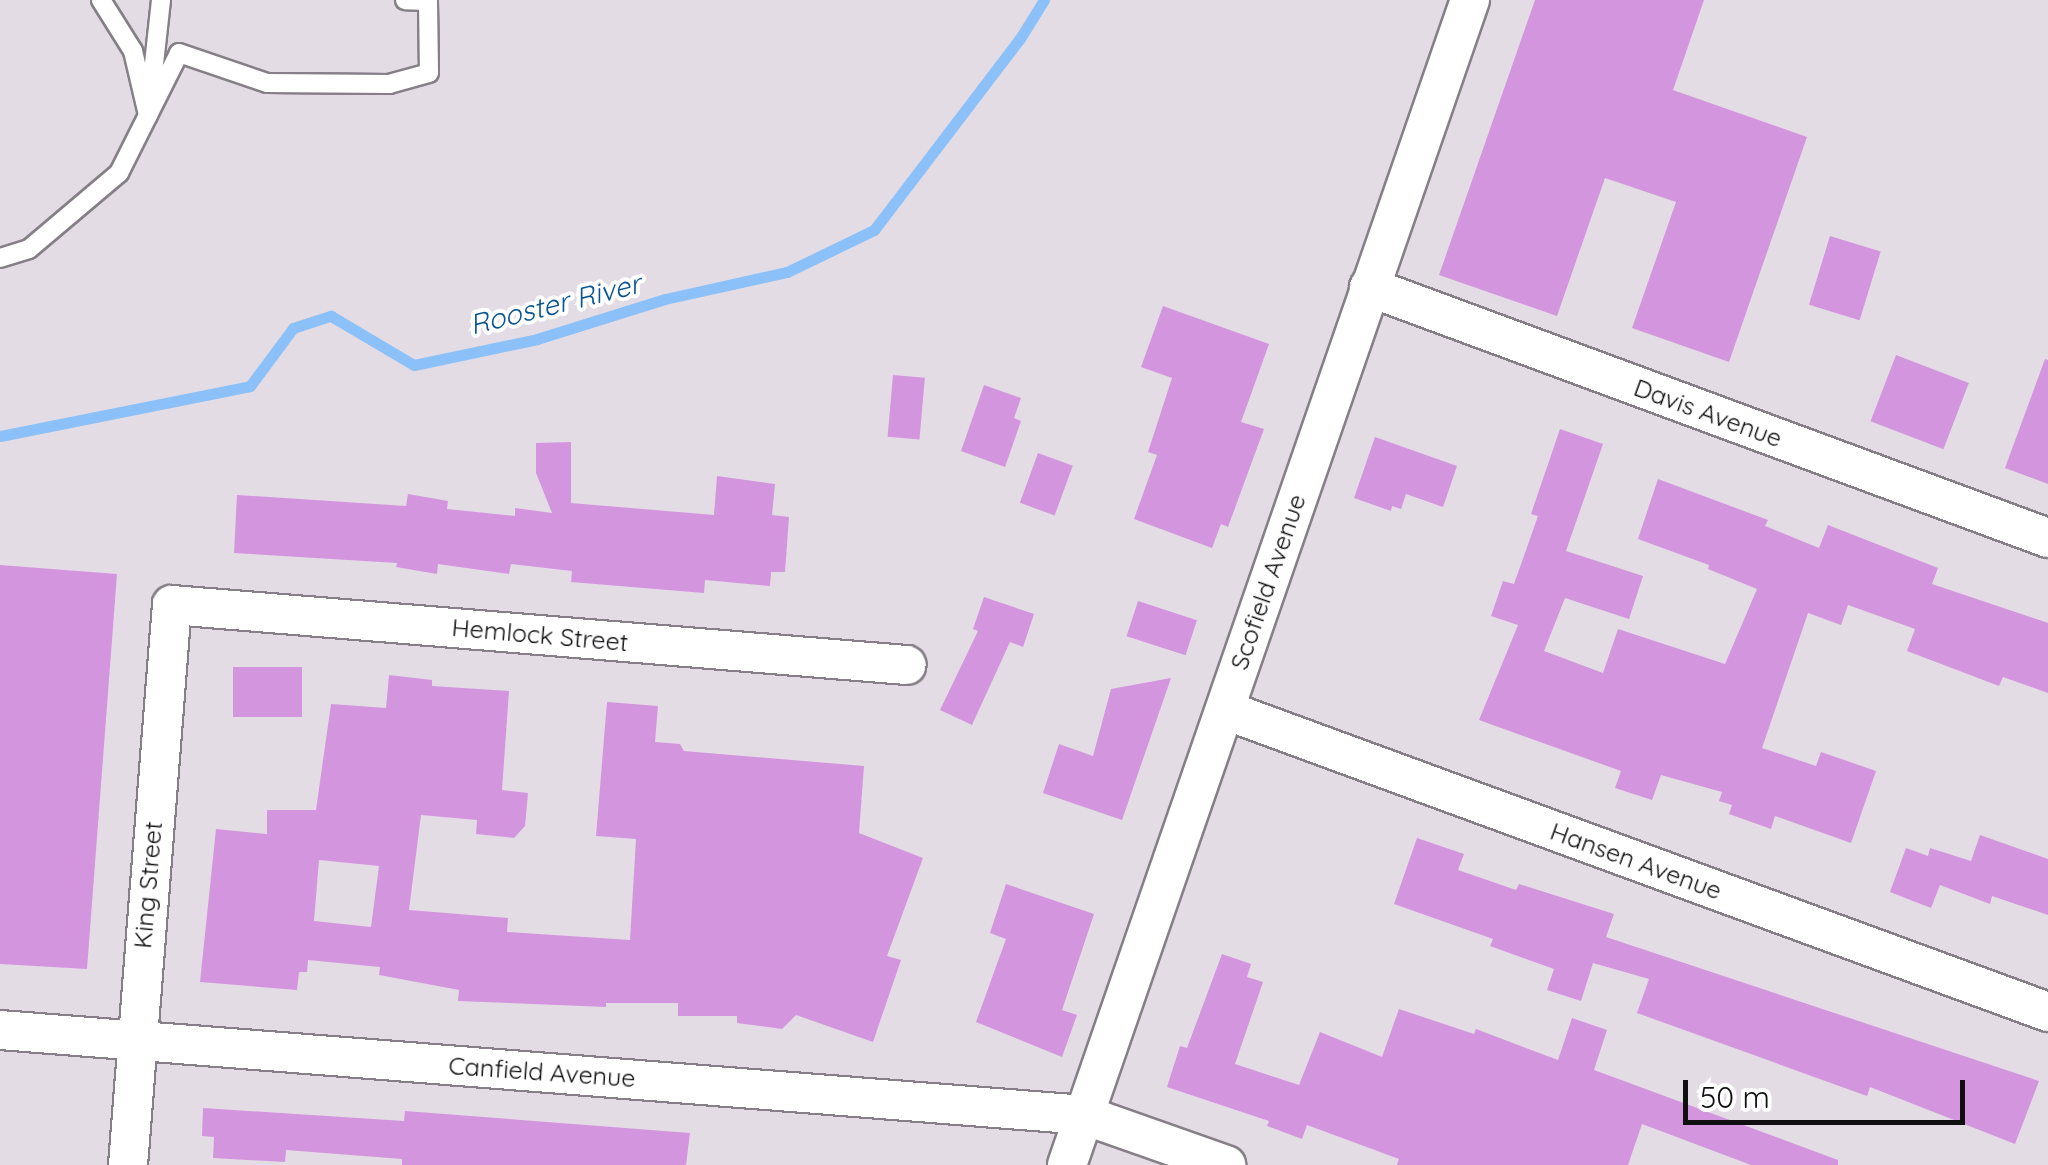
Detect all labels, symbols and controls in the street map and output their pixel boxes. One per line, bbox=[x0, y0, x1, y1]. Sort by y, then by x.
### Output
water label: Rooster River bbox=[466, 267, 644, 341]
street label: Davis Avenue bbox=[1630, 372, 1786, 454]
street label: Scofield Avenue bbox=[1224, 490, 1312, 674]
street label: Hemlock Street bbox=[451, 612, 629, 658]
street label: Hansen Avenue bbox=[1546, 816, 1726, 906]
street label: King Street bbox=[128, 820, 168, 950]
street label: Canfield Avenue bbox=[448, 1051, 636, 1093]
scale bar bbox=[1688, 1060, 1970, 1122]
text: 50 m bbox=[1700, 1078, 1770, 1116]

